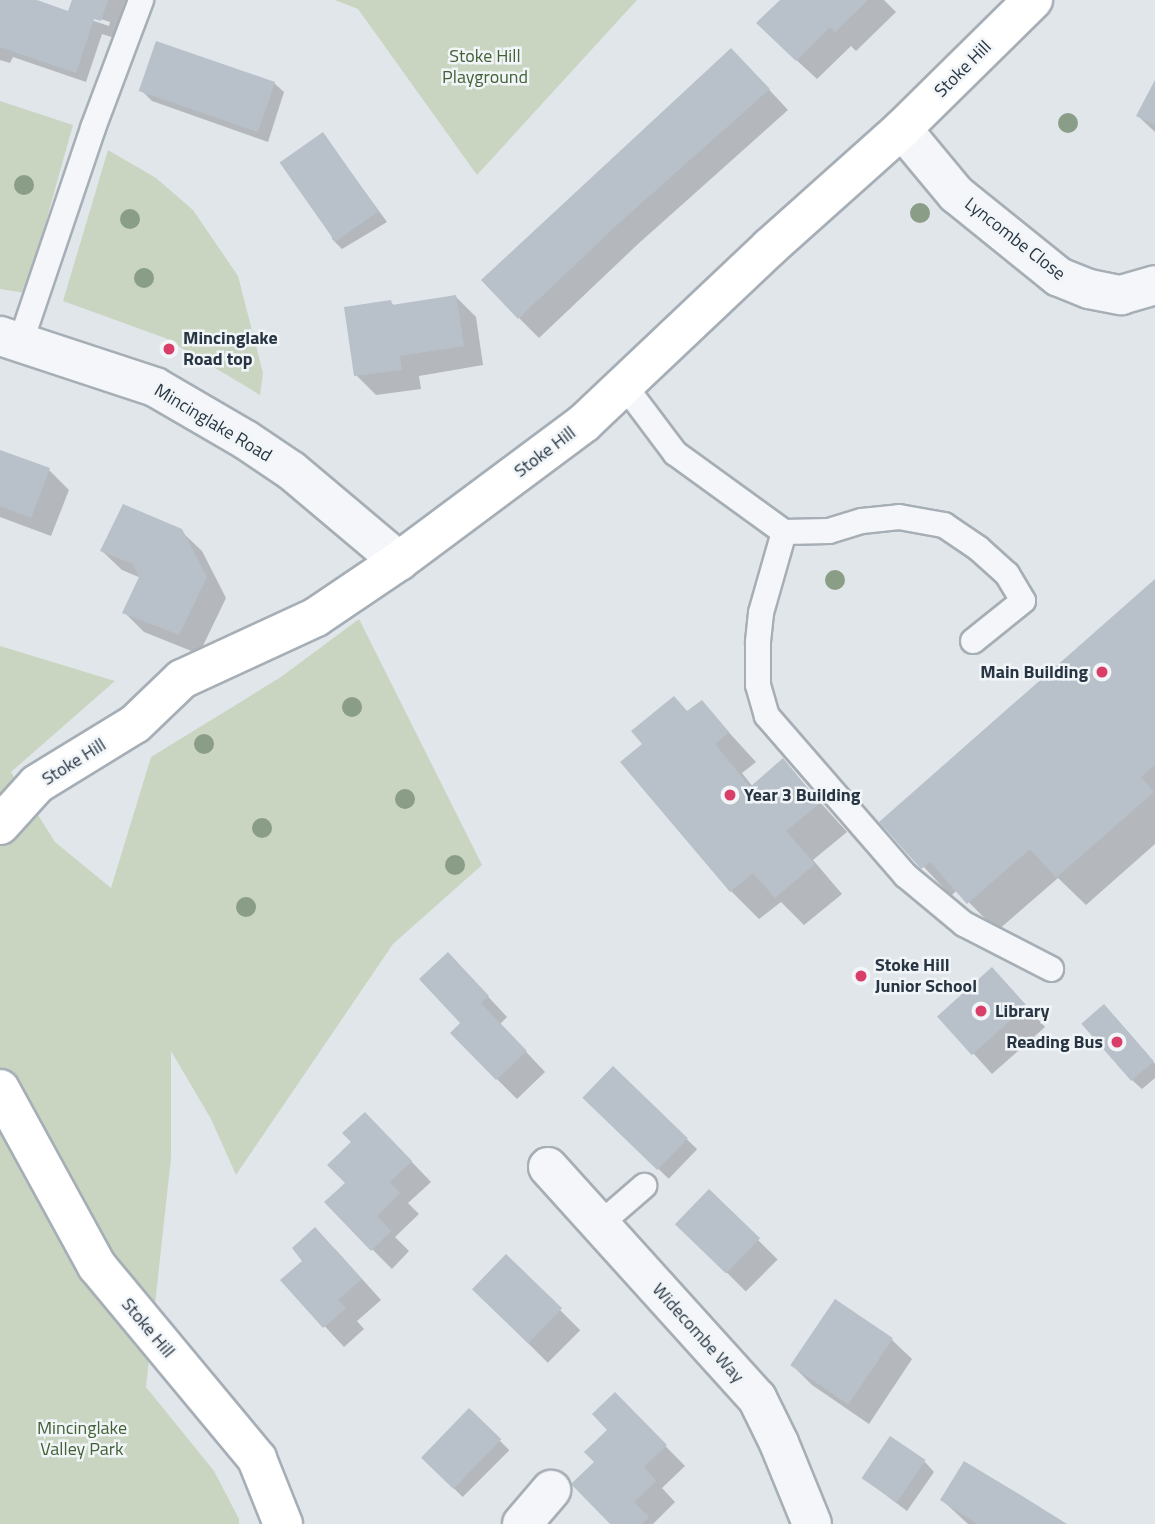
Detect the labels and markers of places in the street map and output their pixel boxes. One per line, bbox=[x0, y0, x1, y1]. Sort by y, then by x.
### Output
place label: Mincinglake Road top bbox=[183, 328, 278, 370]
marker: Mincinglake Road top bbox=[161, 341, 177, 357]
place label: Main Building bbox=[980, 661, 1088, 683]
marker: Main Building bbox=[1094, 664, 1110, 680]
place label: Year 3 Building bbox=[744, 784, 860, 806]
marker: Year 3 Building bbox=[722, 787, 738, 803]
place label: Stoke Hill Junior School bbox=[875, 955, 977, 998]
marker: Stoke Hill Junior School bbox=[853, 968, 869, 984]
place label: Library bbox=[995, 1000, 1050, 1022]
marker: Library bbox=[973, 1003, 989, 1019]
place label: Reading Bus bbox=[1006, 1031, 1103, 1053]
marker: Reading Bus bbox=[1109, 1034, 1125, 1050]

